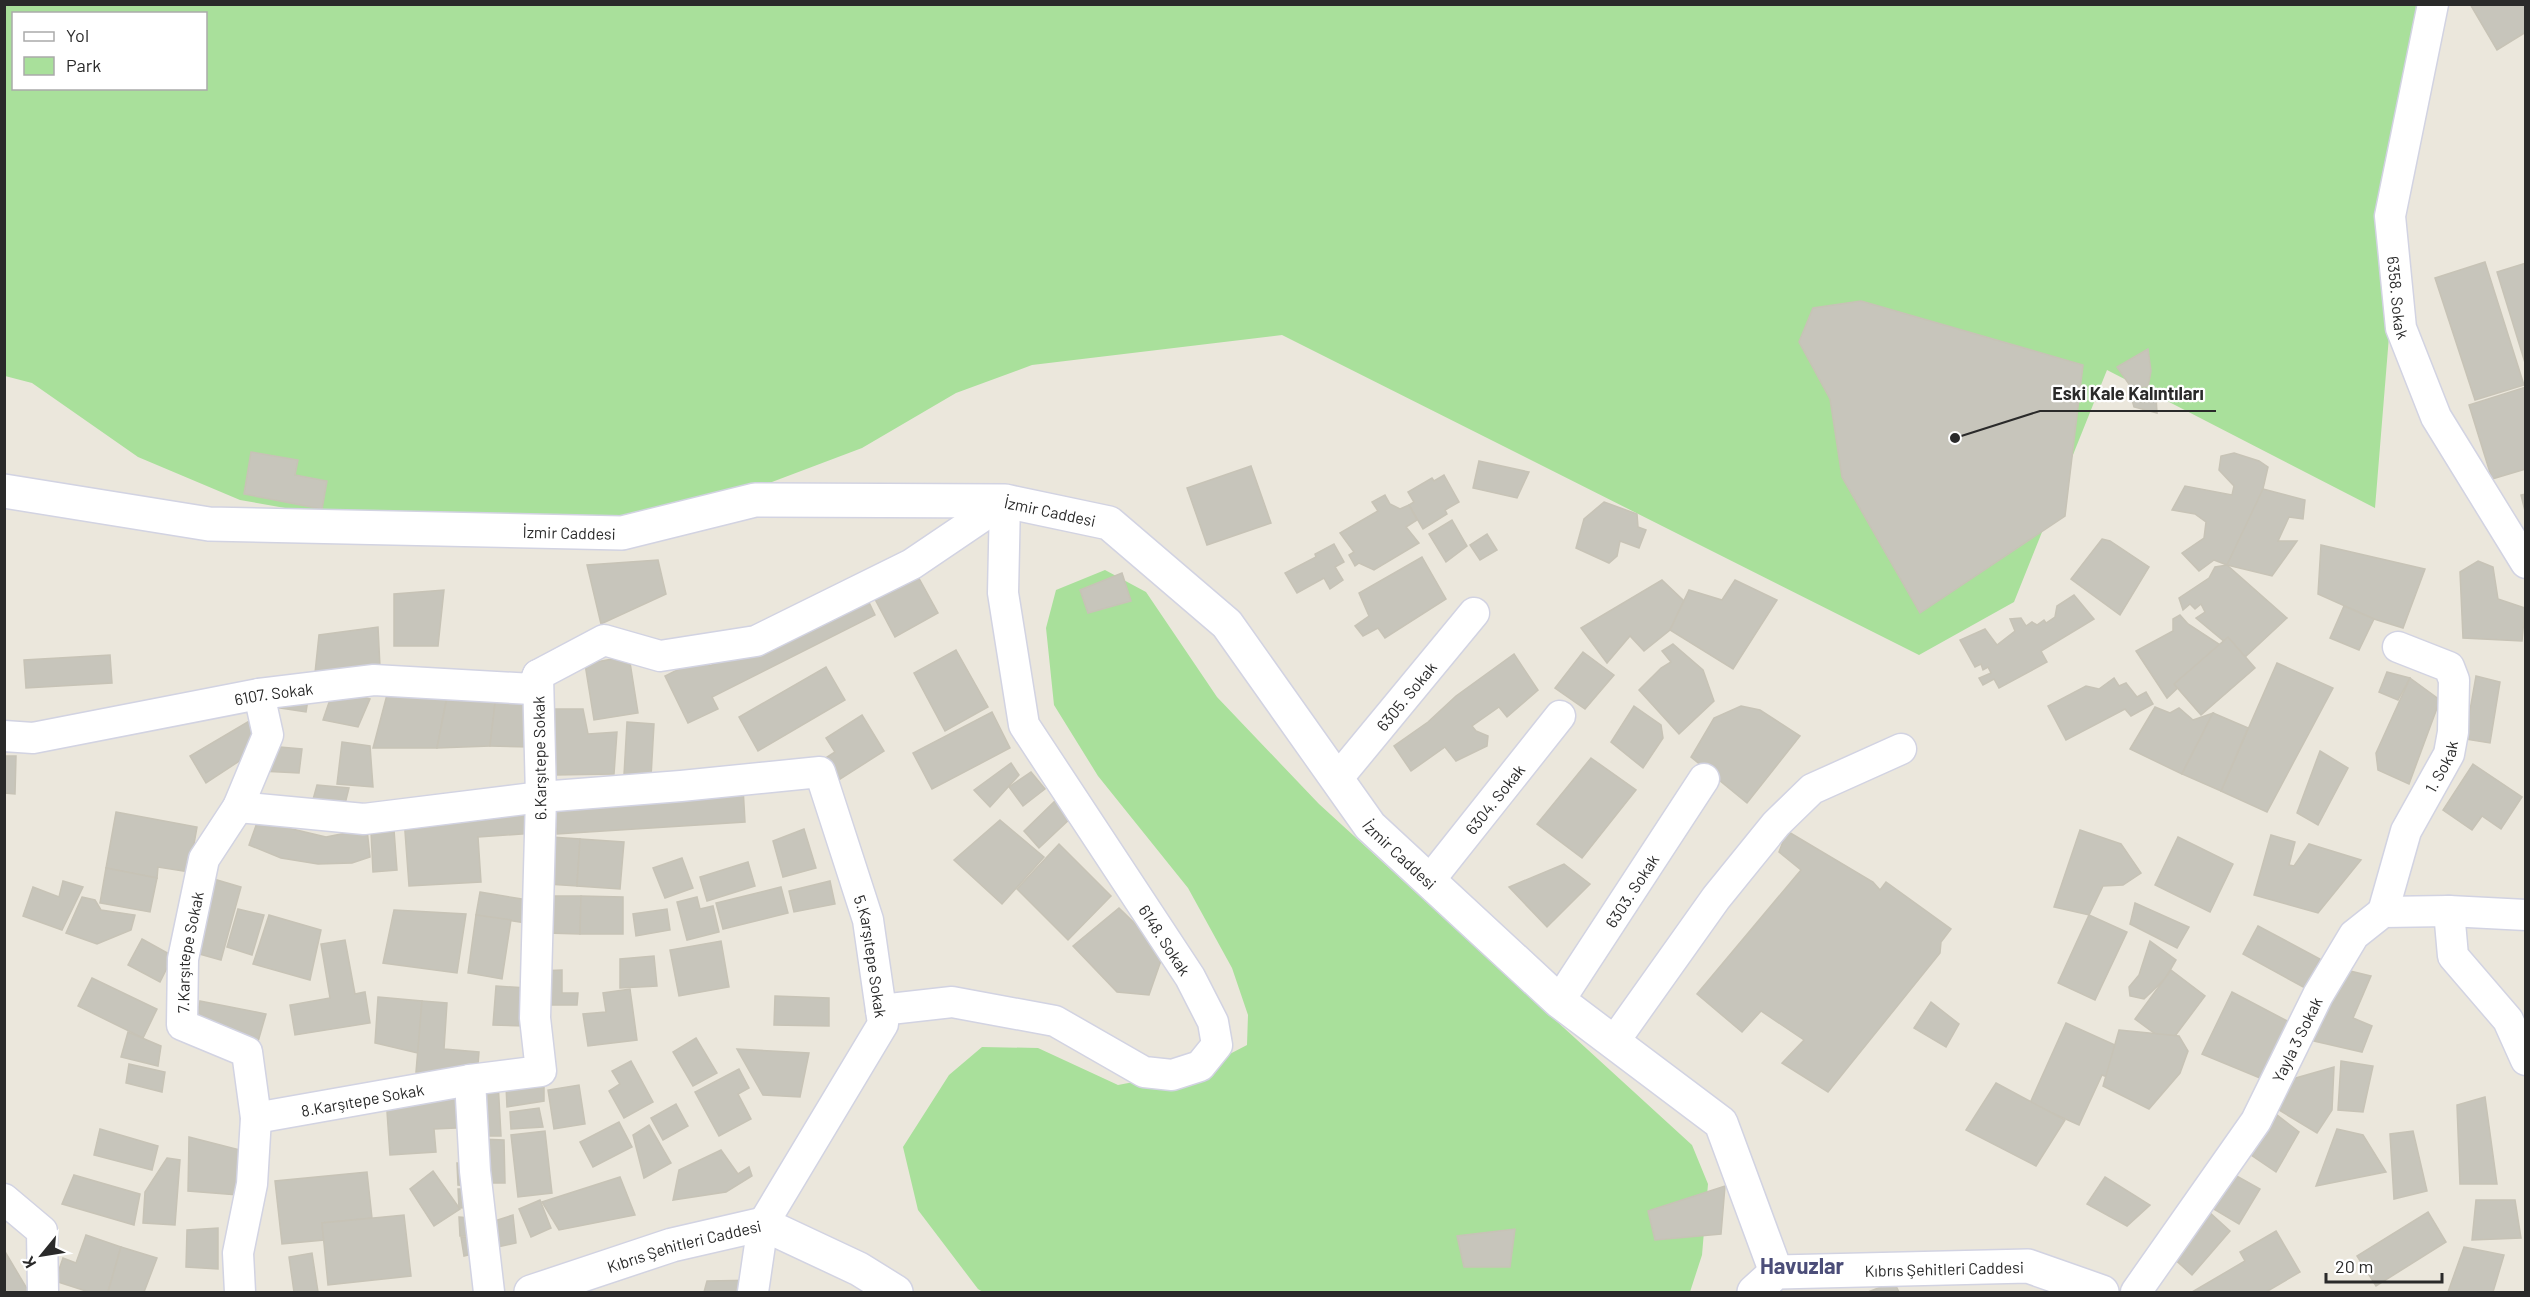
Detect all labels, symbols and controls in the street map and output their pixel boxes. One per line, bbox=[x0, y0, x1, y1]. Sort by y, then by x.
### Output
legend bbox=[12, 12, 207, 90]
text: Yol bbox=[66, 24, 89, 46]
text: Park bbox=[66, 54, 101, 76]
street label: 6358. Sokak bbox=[2384, 255, 2414, 341]
callout: Eski Kale Kalıntıları bbox=[2040, 375, 2216, 411]
text: Eski Kale Kalıntıları bbox=[2052, 382, 2204, 404]
street label: İzmir Caddesi bbox=[1003, 492, 1098, 529]
street label: İzmir Caddesi bbox=[523, 521, 616, 542]
street label: 6305. Sokak bbox=[1372, 657, 1440, 734]
street label: 6107. Sokak bbox=[233, 678, 314, 708]
street label: 6.Karşıtepe Sokak bbox=[528, 696, 550, 820]
street label: 1. Sokak bbox=[2420, 739, 2461, 795]
street label: 6304. Sokak bbox=[1461, 760, 1528, 838]
street label: İzmir Caddesi bbox=[1359, 816, 1441, 893]
street label: 6303. Sokak bbox=[1600, 850, 1662, 931]
street label: 7.Karşıtepe Sokak bbox=[173, 890, 206, 1013]
street label: 5.Karşıtepe Sokak bbox=[851, 892, 891, 1019]
street label: 6148. Sokak bbox=[1135, 901, 1195, 979]
street label: Yayla 3 Sokak bbox=[2267, 994, 2325, 1085]
street label: 8.Karşıtepe Sokak bbox=[299, 1079, 425, 1119]
street label: Kıbrıs Şehitleri Caddesi bbox=[604, 1215, 763, 1276]
north arrow bbox=[12, 1225, 72, 1285]
scale bar bbox=[2326, 1246, 2442, 1284]
district label: Havuzlar bbox=[1760, 1252, 1845, 1278]
text: K bbox=[18, 1254, 39, 1272]
text: 20 m bbox=[2335, 1255, 2373, 1277]
street label: Kıbrıs Şehitleri Caddesi bbox=[1864, 1257, 2024, 1279]

